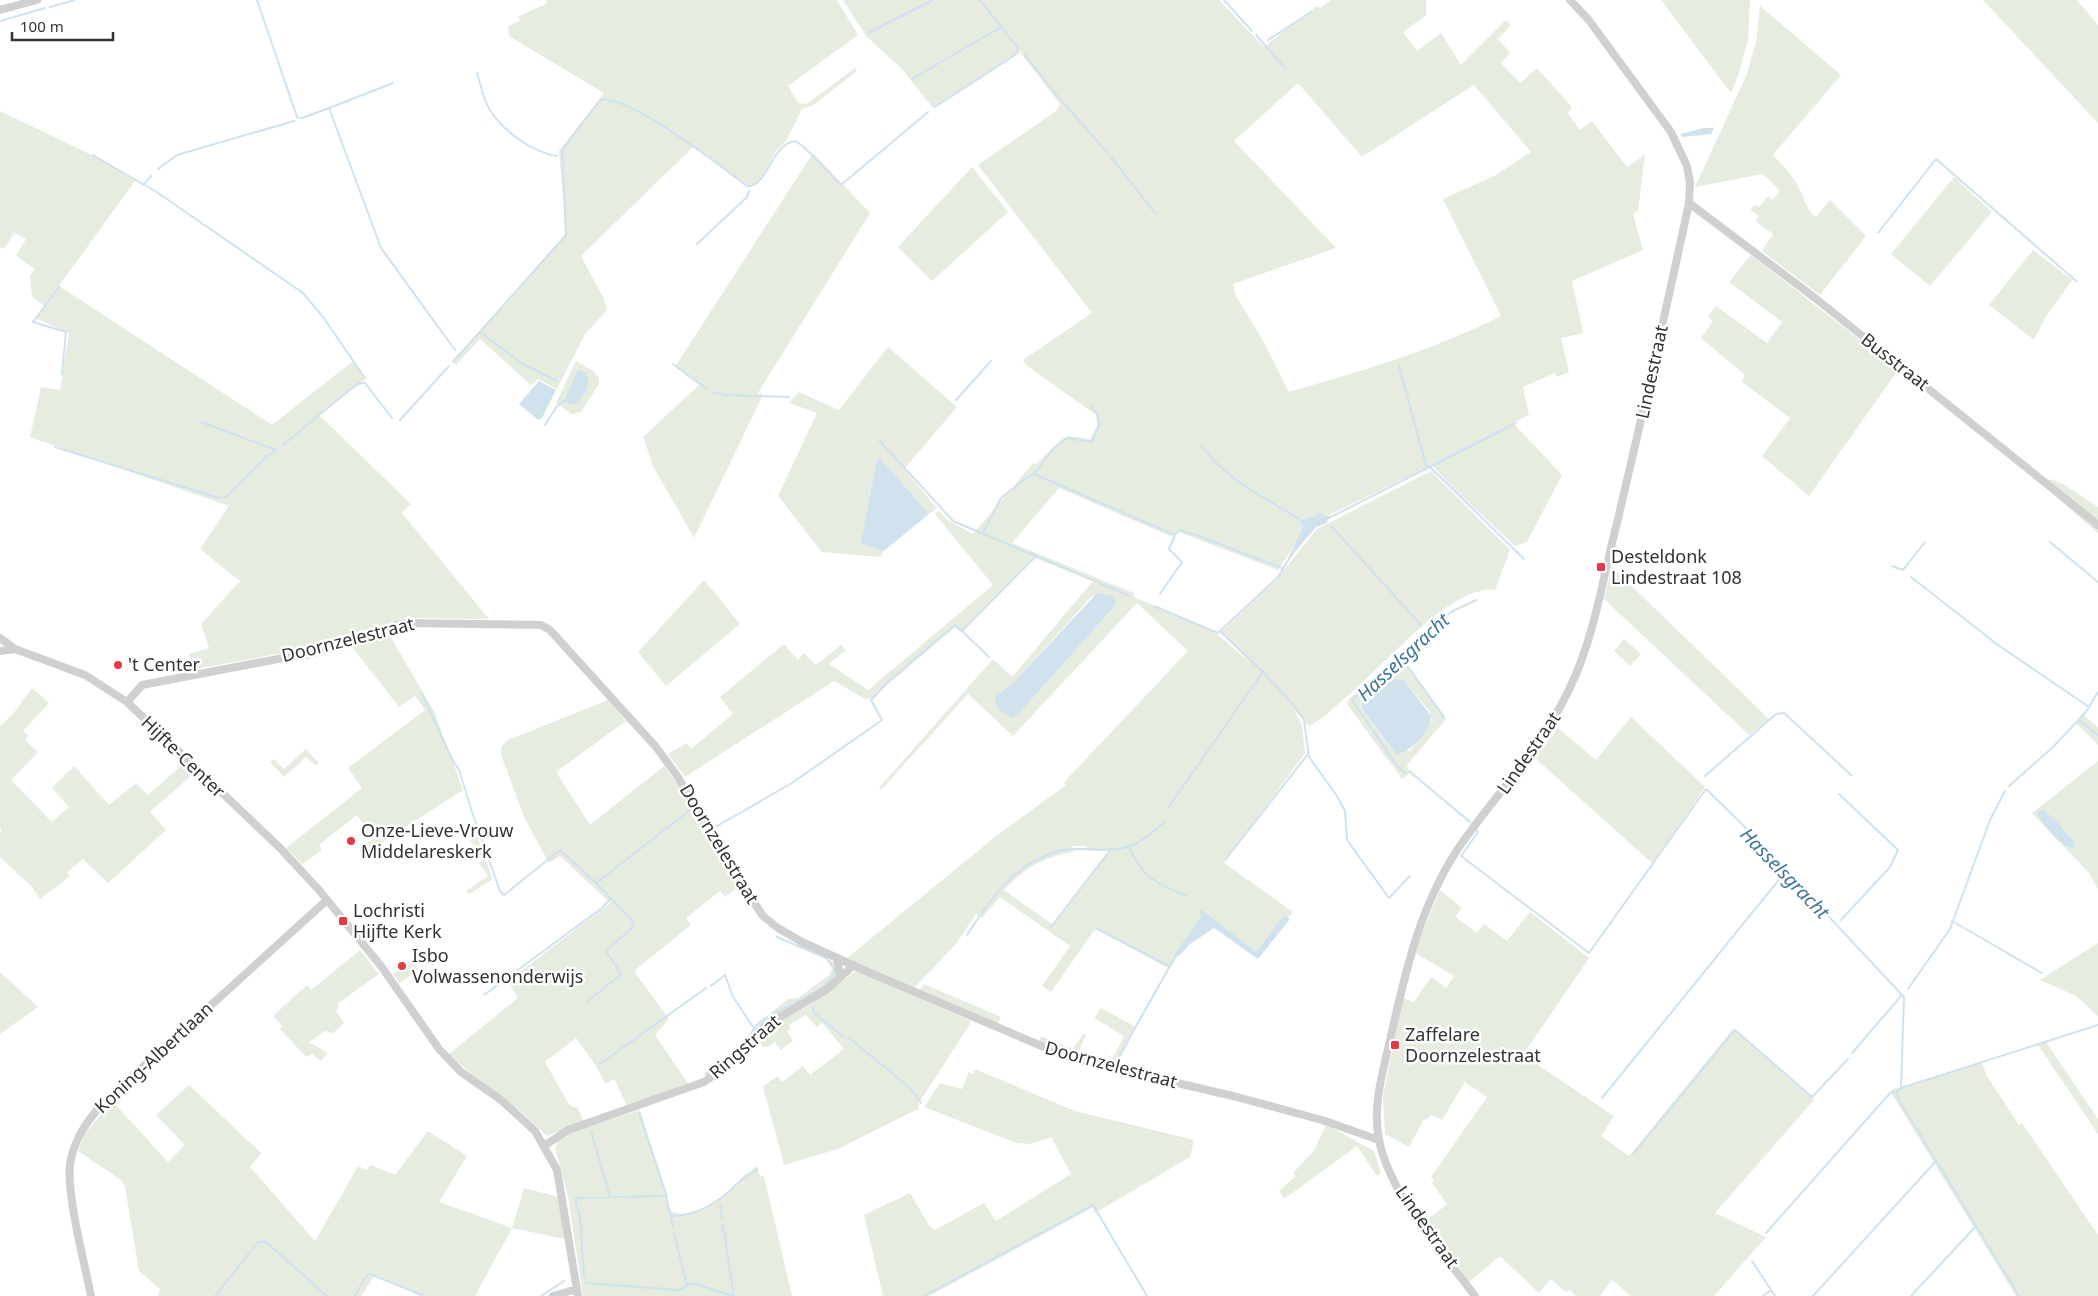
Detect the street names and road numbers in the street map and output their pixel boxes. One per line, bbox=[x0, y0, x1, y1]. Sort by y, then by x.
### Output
street label: Lindestraat bbox=[1629, 322, 1673, 421]
street label: Busstraat bbox=[1857, 327, 1935, 396]
street label: Doornzelestraat bbox=[279, 611, 417, 667]
street label: Lindestraat bbox=[1491, 706, 1566, 798]
street label: Hijfte-Center bbox=[137, 710, 231, 803]
street label: Doornzelestraat bbox=[675, 779, 765, 908]
street label: Koning-Albertlaan bbox=[89, 996, 217, 1118]
street label: Ringstraat bbox=[704, 1008, 785, 1084]
street label: Doornzelestraat bbox=[1043, 1035, 1180, 1093]
street label: Lindestraat bbox=[1391, 1181, 1465, 1273]

